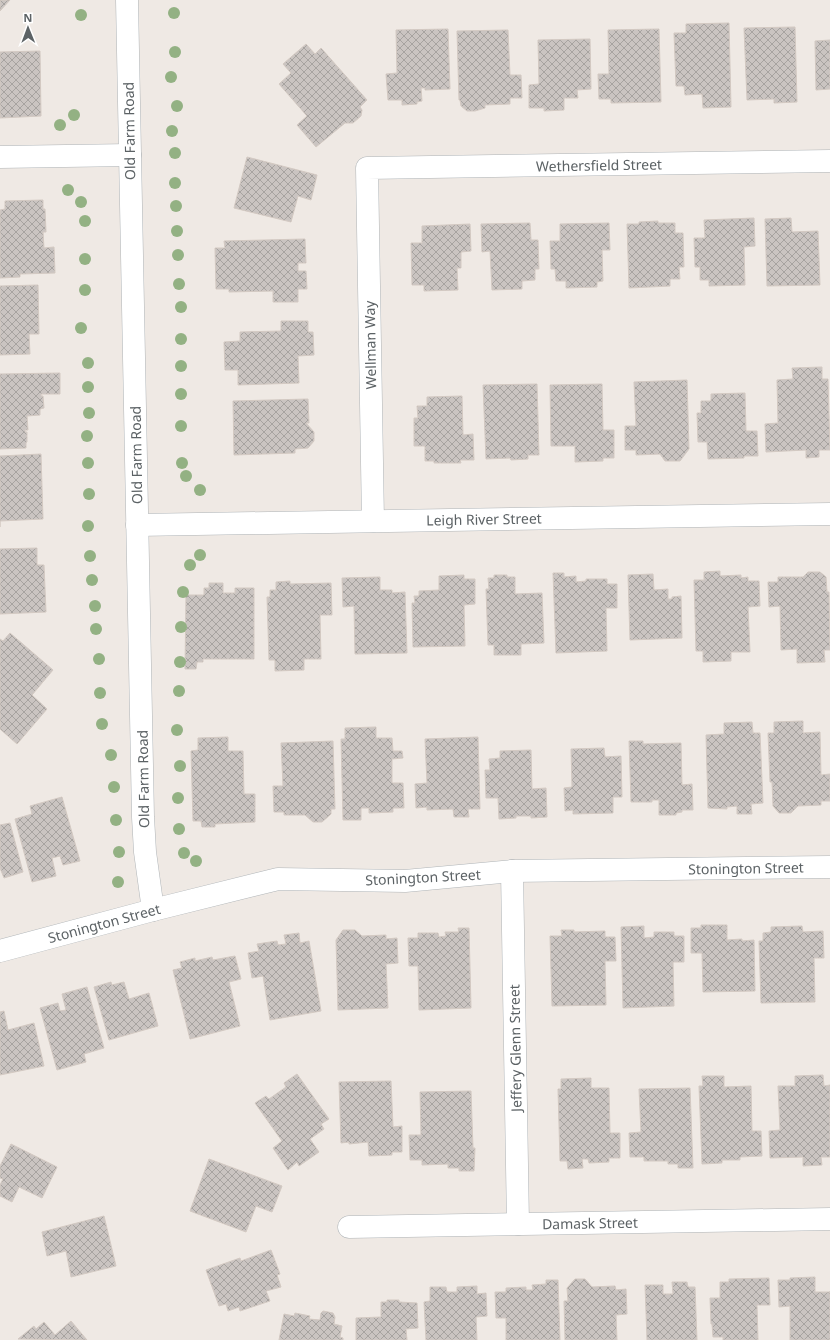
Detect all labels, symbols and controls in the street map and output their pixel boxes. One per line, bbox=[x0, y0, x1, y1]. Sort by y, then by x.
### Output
north arrow bbox=[8, 8, 48, 48]
text: N bbox=[23, 10, 32, 25]
street label: Old Farm Road bbox=[119, 82, 139, 180]
street label: Wethersfield Street bbox=[536, 154, 662, 176]
street label: Wellman Way bbox=[360, 300, 380, 390]
street label: Old Farm Road bbox=[126, 406, 146, 504]
street label: Leigh River Street bbox=[426, 508, 542, 530]
street label: Old Farm Road bbox=[133, 730, 153, 828]
street label: Stonington Street bbox=[688, 857, 804, 879]
street label: Stonington Street bbox=[365, 864, 481, 890]
street label: Stonington Street bbox=[46, 899, 162, 947]
street label: Jeffery Glenn Street bbox=[504, 984, 526, 1114]
street label: Damask Street bbox=[542, 1213, 638, 1233]

